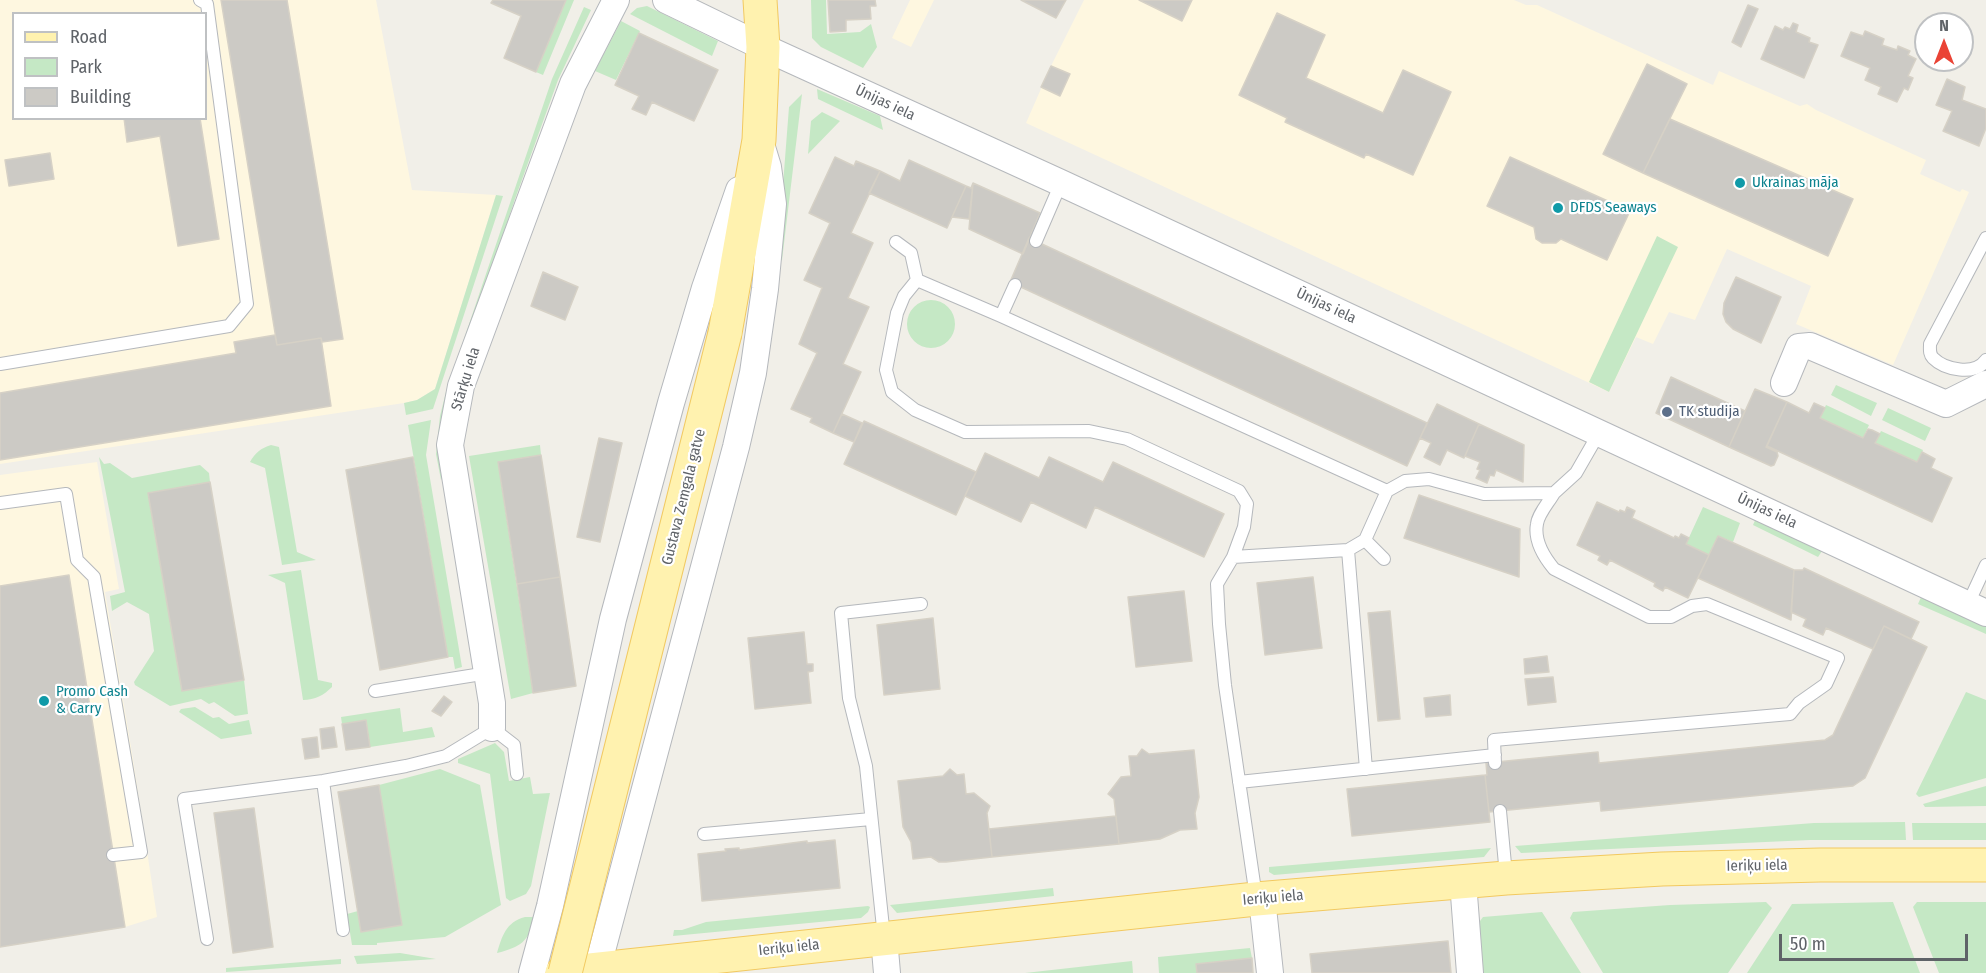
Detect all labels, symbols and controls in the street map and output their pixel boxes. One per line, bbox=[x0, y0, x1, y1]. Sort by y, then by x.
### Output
legend bbox=[12, 12, 207, 120]
north arrow bbox=[1914, 12, 1974, 72]
text: N bbox=[1939, 16, 1949, 35]
text: Road bbox=[70, 26, 107, 48]
text: Park bbox=[70, 56, 102, 78]
street label: Ūnijas iela bbox=[852, 81, 918, 125]
text: Building bbox=[70, 86, 131, 108]
place label: Ukrainas māja bbox=[1752, 174, 1839, 192]
marker: Ukrainas māja bbox=[1733, 176, 1747, 190]
place label: DFDS Seaways bbox=[1570, 199, 1657, 217]
marker: DFDS Seaways bbox=[1551, 201, 1565, 215]
street label: Ūnijas iela bbox=[1293, 284, 1359, 328]
street label: Stārķu iela bbox=[448, 345, 484, 413]
place label: TK studija bbox=[1679, 403, 1740, 421]
marker: TK studija bbox=[1660, 405, 1674, 419]
street label: Gustava Zemgala gatve bbox=[658, 427, 710, 567]
street label: Ūnijas iela bbox=[1734, 489, 1800, 533]
place label: Promo Cash & Carry bbox=[56, 683, 128, 718]
marker: Promo Cash & Carry bbox=[37, 694, 51, 708]
street label: Ieriķu iela bbox=[1726, 856, 1788, 876]
street label: Ieriķu iela bbox=[1242, 886, 1304, 910]
scale bar bbox=[1782, 922, 1971, 960]
text: 50 m bbox=[1790, 933, 1826, 955]
street label: Ieriķu iela bbox=[758, 936, 820, 960]

